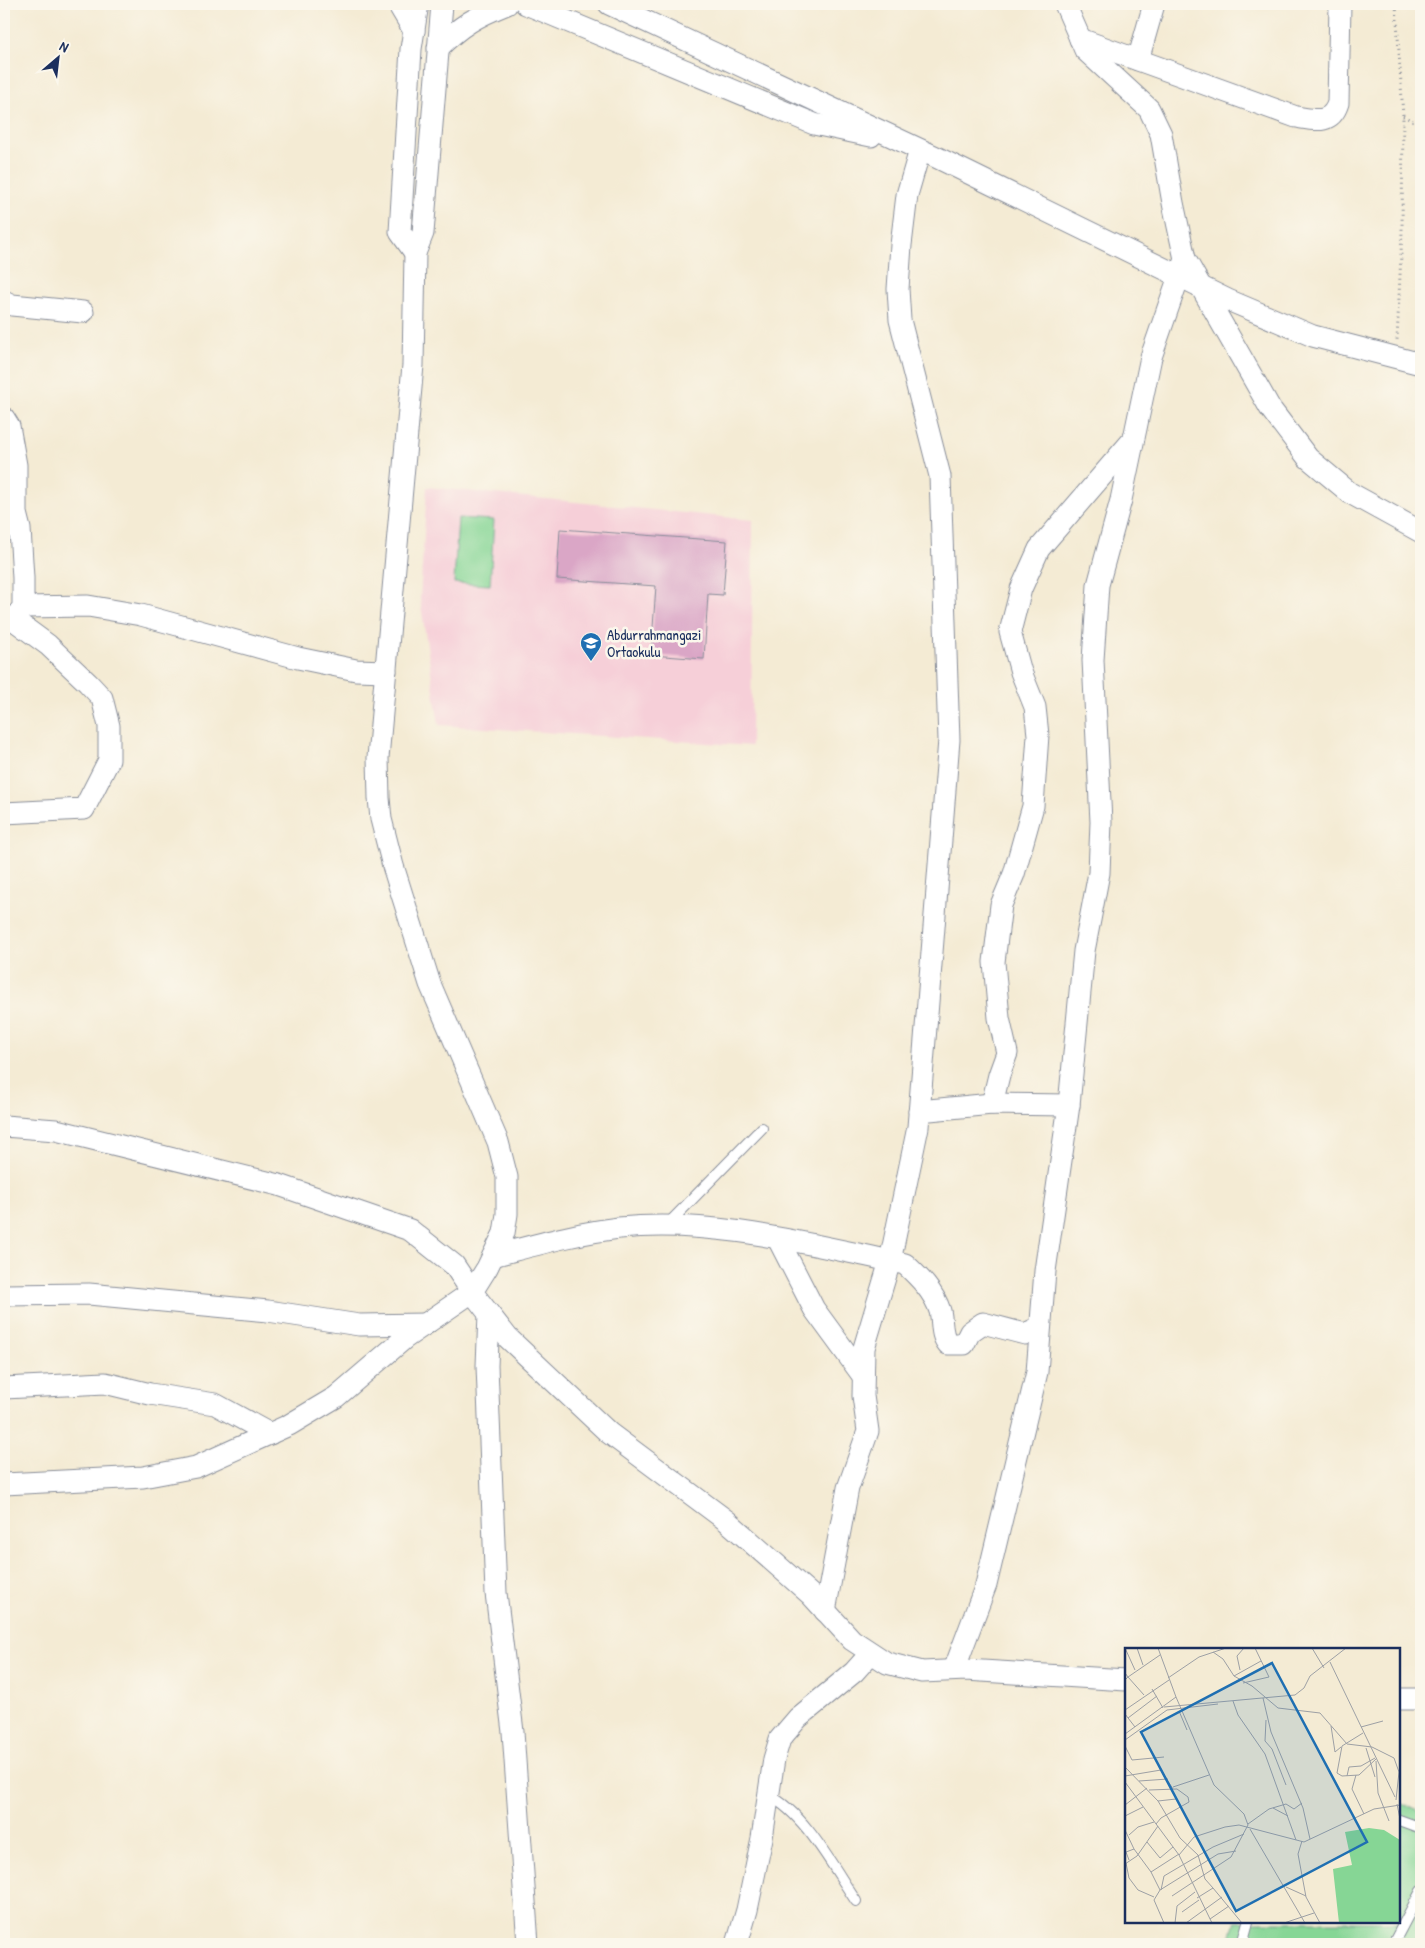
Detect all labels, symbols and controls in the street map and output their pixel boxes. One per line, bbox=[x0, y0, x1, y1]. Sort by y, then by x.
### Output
north arrow bbox=[32, 32, 82, 82]
text: N bbox=[57, 36, 73, 56]
place label: Abdurrahmangazi Ortaokulu bbox=[607, 624, 701, 662]
school or university icon: Abdurrahmangazi Ortaokulu bbox=[579, 631, 603, 662]
inset map bbox=[1125, 1648, 1400, 1923]

